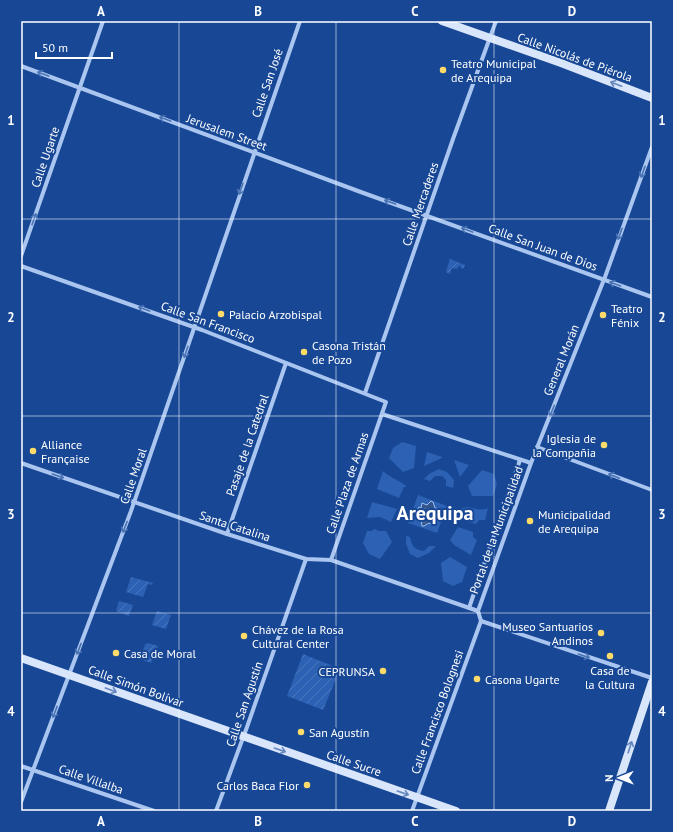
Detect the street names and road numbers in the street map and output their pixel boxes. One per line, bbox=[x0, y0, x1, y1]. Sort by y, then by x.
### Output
street label: Calle Nicolás de Piérola bbox=[515, 29, 635, 85]
street label: Calle San José bbox=[248, 46, 286, 120]
street label: Jerusalem Street bbox=[184, 110, 269, 153]
street label: Calle Ugarte bbox=[28, 124, 62, 190]
street label: Calle Mercaderes bbox=[399, 160, 441, 248]
street label: Calle San Juan de Dios bbox=[486, 220, 600, 274]
street label: Calle San Francisco bbox=[159, 298, 257, 346]
street label: General Morán bbox=[540, 322, 582, 398]
street label: Pasaje de la Catedral bbox=[223, 392, 272, 498]
street label: Calle Plaza de Armas bbox=[323, 430, 371, 536]
street label: Calle Moral bbox=[116, 445, 150, 506]
street label: Portal de la Municipalidad bbox=[466, 464, 526, 596]
street label: Santa Catalina bbox=[198, 507, 273, 545]
street label: Calle Francisco Bolognesi bbox=[408, 648, 466, 776]
street label: Calle San Agustín bbox=[222, 659, 266, 749]
street label: Calle Simón Bolívar bbox=[86, 662, 186, 710]
street label: Calle Sucre bbox=[324, 747, 384, 779]
street label: Calle Villalba bbox=[57, 761, 125, 797]

